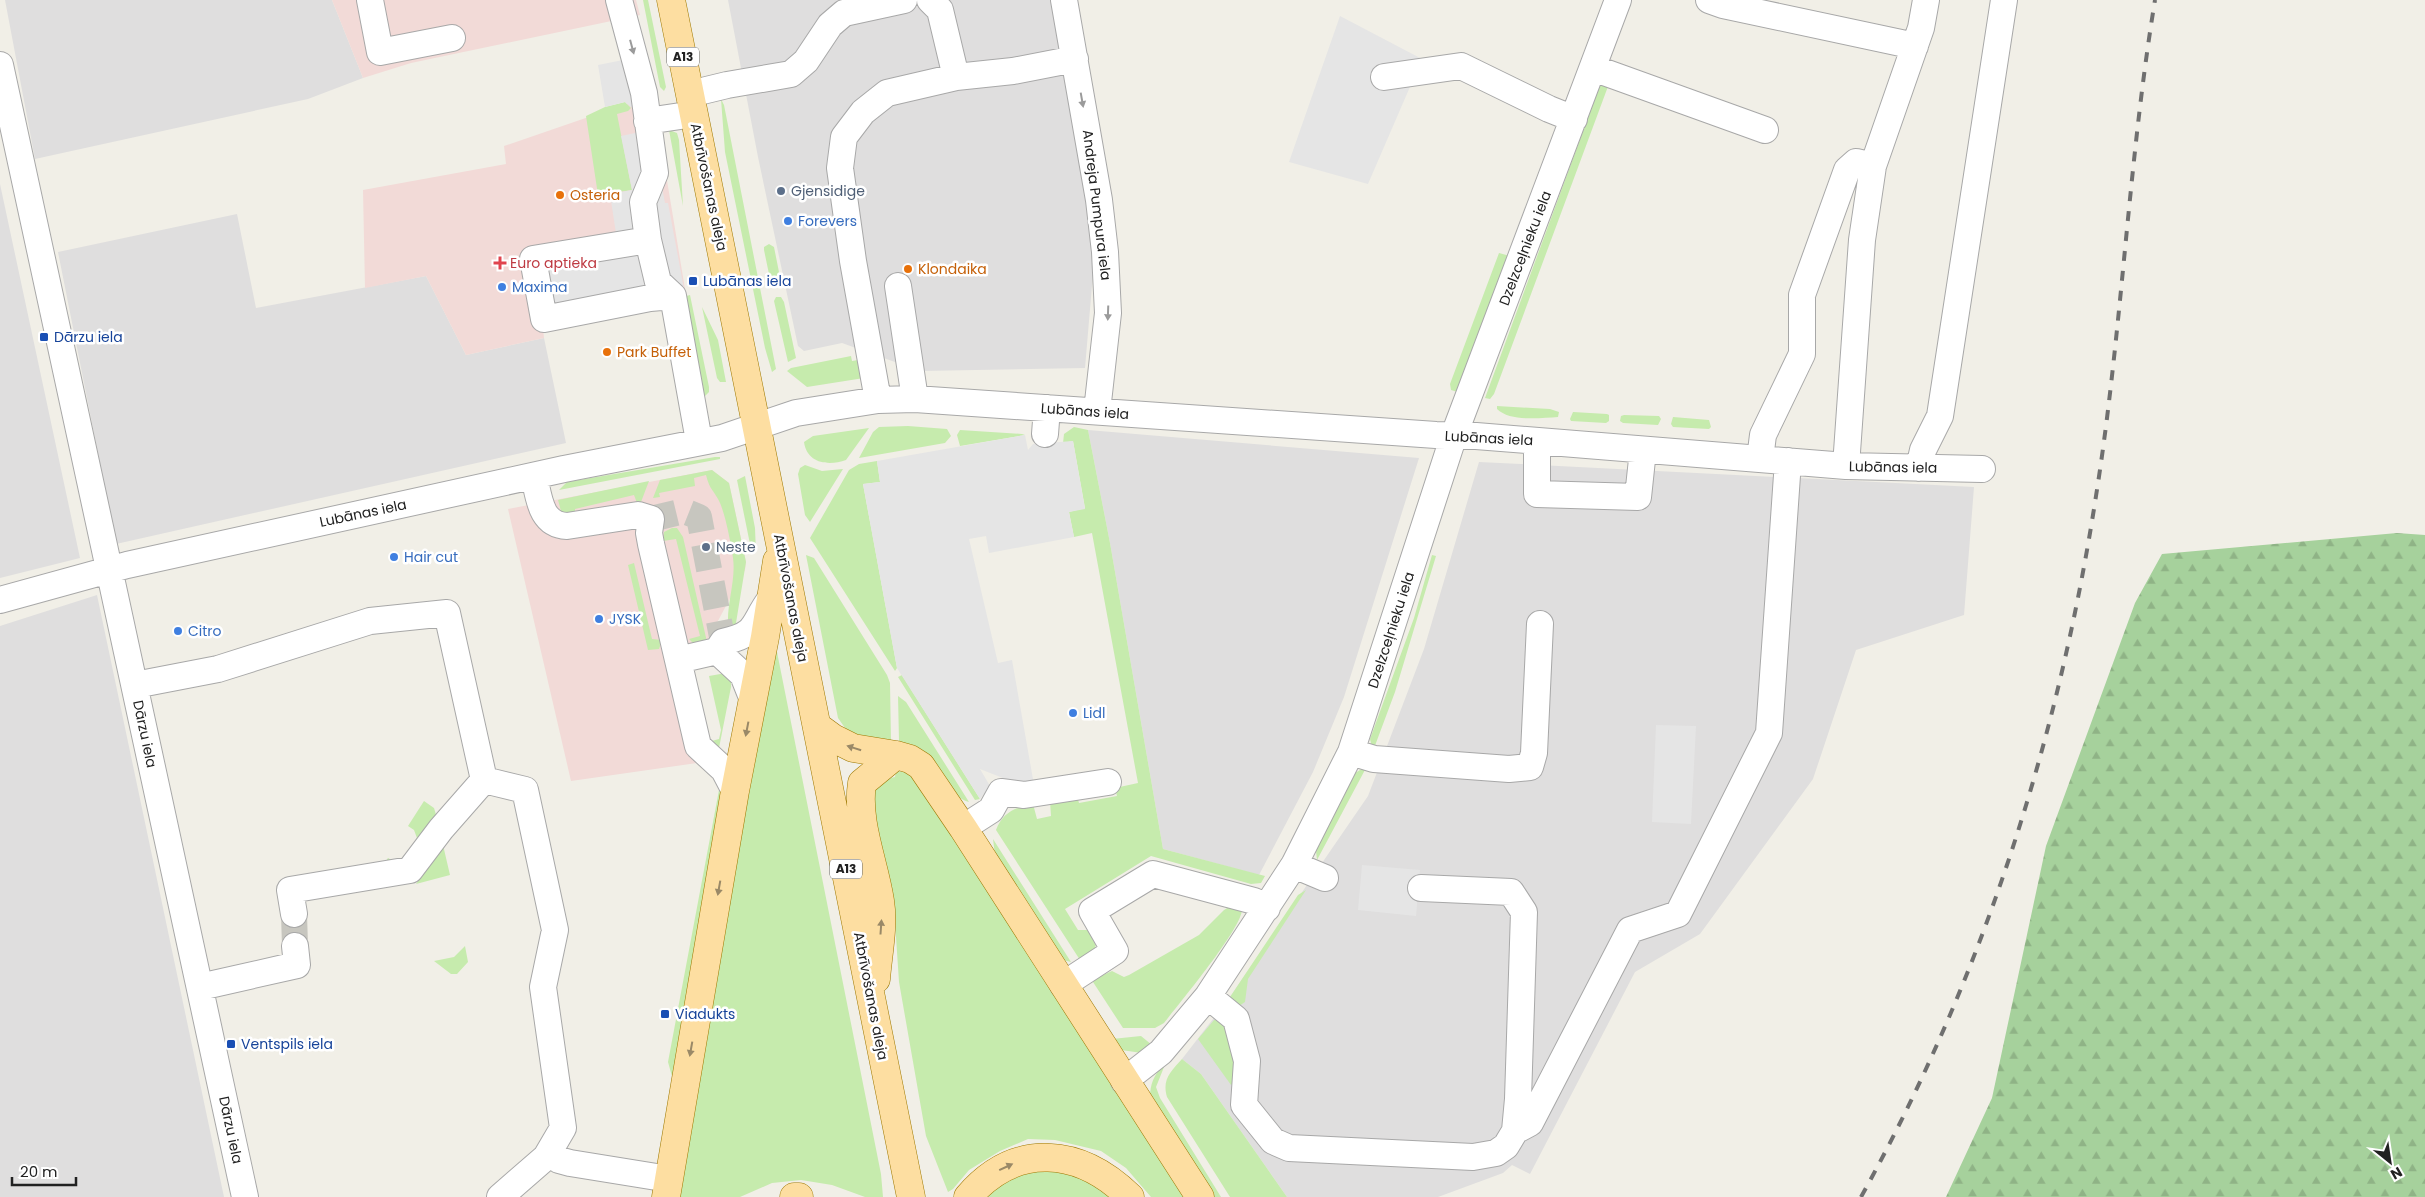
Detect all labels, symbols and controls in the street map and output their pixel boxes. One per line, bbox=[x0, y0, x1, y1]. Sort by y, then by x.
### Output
one-way arrow bbox=[628, 39, 636, 54]
road number: A13 bbox=[667, 48, 699, 66]
one-way arrow bbox=[1079, 92, 1087, 108]
street label: Atbrīvošanas aleja bbox=[686, 121, 732, 253]
street label: Andreja Pumpura iela bbox=[1078, 128, 1116, 282]
place label: Gjensidige bbox=[791, 181, 865, 201]
place label: Osteria bbox=[570, 185, 620, 205]
marker: Gjensidige bbox=[775, 185, 787, 197]
street label: Dzelzceļnieku iela bbox=[1494, 188, 1556, 308]
marker: Osteria bbox=[554, 189, 566, 201]
place label: Forevers bbox=[798, 211, 857, 231]
marker: Forevers bbox=[782, 215, 794, 227]
place label: Euro aptieka bbox=[510, 253, 597, 273]
marker: Euro aptieka bbox=[494, 257, 506, 269]
place label: Klondaika bbox=[918, 259, 987, 279]
marker: Klondaika bbox=[902, 263, 914, 275]
place label: Lubānas iela bbox=[703, 271, 791, 291]
marker: Lubānas iela bbox=[687, 275, 699, 287]
place label: Maxima bbox=[512, 277, 568, 297]
marker: Maxima bbox=[496, 281, 508, 293]
one-way arrow bbox=[1103, 305, 1111, 321]
place label: Dārzu iela bbox=[54, 327, 123, 347]
marker: Dārzu iela bbox=[38, 331, 50, 343]
place label: Park Buffet bbox=[617, 342, 691, 362]
marker: Park Buffet bbox=[601, 346, 613, 358]
street label: Lubānas iela bbox=[1040, 398, 1130, 424]
street label: Lubānas iela bbox=[1444, 426, 1534, 450]
street label: Lubānas iela bbox=[1849, 456, 1937, 478]
street label: Lubānas iela bbox=[318, 494, 408, 532]
street label: Atbrīvošanas aleja bbox=[769, 532, 813, 664]
place label: Neste bbox=[716, 537, 756, 557]
marker: Neste bbox=[700, 541, 712, 553]
place label: Hair cut bbox=[404, 547, 458, 567]
marker: Hair cut bbox=[388, 551, 400, 563]
street label: Dzelzceļnieku iela bbox=[1363, 569, 1419, 691]
place label: JYSK bbox=[609, 609, 642, 629]
marker: JYSK bbox=[593, 613, 605, 625]
place label: Citro bbox=[188, 621, 222, 641]
marker: Citro bbox=[172, 625, 184, 637]
street label: Dārzu iela bbox=[128, 698, 162, 770]
place label: Lidl bbox=[1083, 703, 1105, 723]
marker: Lidl bbox=[1067, 707, 1079, 719]
one-way arrow bbox=[743, 721, 751, 737]
one-way arrow bbox=[847, 743, 862, 751]
road number: A13 bbox=[830, 860, 862, 879]
one-way arrow bbox=[714, 881, 722, 897]
one-way arrow bbox=[877, 919, 885, 935]
street label: Atbrīvošanas aleja bbox=[849, 930, 893, 1062]
place label: Viadukts bbox=[675, 1004, 735, 1024]
marker: Viadukts bbox=[659, 1008, 671, 1020]
place label: Ventspils iela bbox=[241, 1034, 333, 1054]
marker: Ventspils iela bbox=[225, 1038, 237, 1050]
one-way arrow bbox=[687, 1041, 695, 1057]
street label: Dārzu iela bbox=[214, 1094, 248, 1166]
north arrow bbox=[2365, 1137, 2415, 1187]
scale bar bbox=[12, 1154, 76, 1186]
text: 20 m bbox=[20, 1161, 58, 1182]
text: N bbox=[2387, 1162, 2406, 1185]
one-way arrow bbox=[999, 1163, 1013, 1171]

